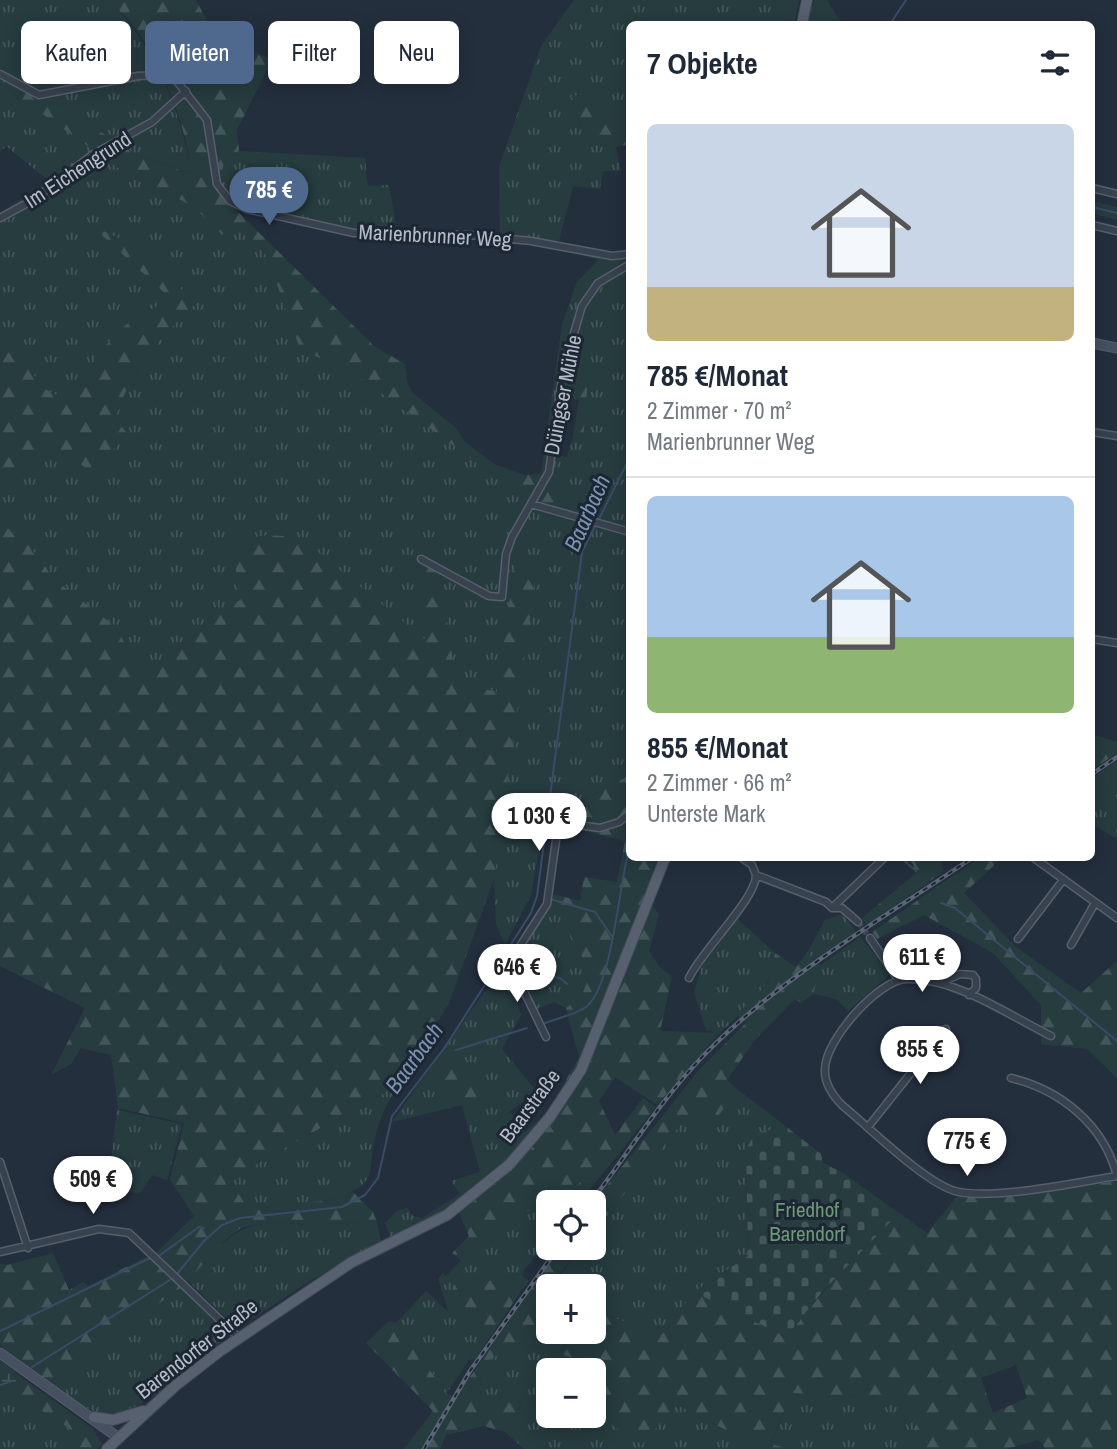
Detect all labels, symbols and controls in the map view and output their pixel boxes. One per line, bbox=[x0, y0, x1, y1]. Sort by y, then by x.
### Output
chip: Kaufen bbox=[21, 21, 131, 84]
chip: Mieten bbox=[145, 21, 254, 84]
chip: Filter bbox=[268, 21, 360, 84]
chip: Neu bbox=[374, 21, 459, 84]
text: 7 Objekte bbox=[647, 43, 758, 83]
icon: filters bbox=[1036, 44, 1074, 82]
street label: Im Eichengrund bbox=[19, 124, 137, 215]
pin: 785 € bbox=[220, 168, 318, 227]
icon: home bbox=[798, 170, 924, 296]
text: 785 € bbox=[245, 174, 293, 205]
street label: Marienbrunner Weg bbox=[358, 217, 513, 254]
street label: Düingser Mühle bbox=[537, 332, 588, 457]
text: 785 €/Monat bbox=[647, 355, 788, 395]
text: 2 Zimmer · 70 m² bbox=[647, 395, 792, 426]
text: Marienbrunner Weg bbox=[647, 426, 814, 457]
water label: Baarbach bbox=[556, 470, 617, 556]
icon: home bbox=[798, 542, 924, 668]
text: 855 €/Monat bbox=[647, 727, 788, 767]
text: 2 Zimmer · 66 m² bbox=[647, 767, 792, 798]
pin: 1 030 € bbox=[474, 794, 604, 853]
text: Unterste Mark bbox=[647, 798, 765, 829]
text: 1 030 € bbox=[508, 800, 570, 831]
pin: 611 € bbox=[873, 934, 971, 994]
text: 611 € bbox=[899, 941, 945, 972]
pin: 646 € bbox=[468, 944, 566, 1004]
text: 646 € bbox=[493, 951, 541, 982]
water label: Baarbach bbox=[377, 1016, 450, 1099]
pin: 855 € bbox=[871, 1026, 969, 1086]
text: 855 € bbox=[896, 1033, 944, 1064]
street label: Baarstraße bbox=[492, 1063, 567, 1148]
pin: 775 € bbox=[918, 1118, 1016, 1178]
text: 775 € bbox=[943, 1125, 991, 1156]
pin: 509 € bbox=[44, 1156, 142, 1216]
text: 509 € bbox=[69, 1163, 117, 1194]
map controls bbox=[536, 1190, 606, 1428]
button: locate bbox=[536, 1190, 606, 1260]
park label: Friedhof Barendorf bbox=[769, 1195, 845, 1248]
button: + bbox=[536, 1274, 606, 1344]
street label: Barendorfer Straße bbox=[130, 1292, 264, 1405]
button: − bbox=[536, 1358, 606, 1428]

